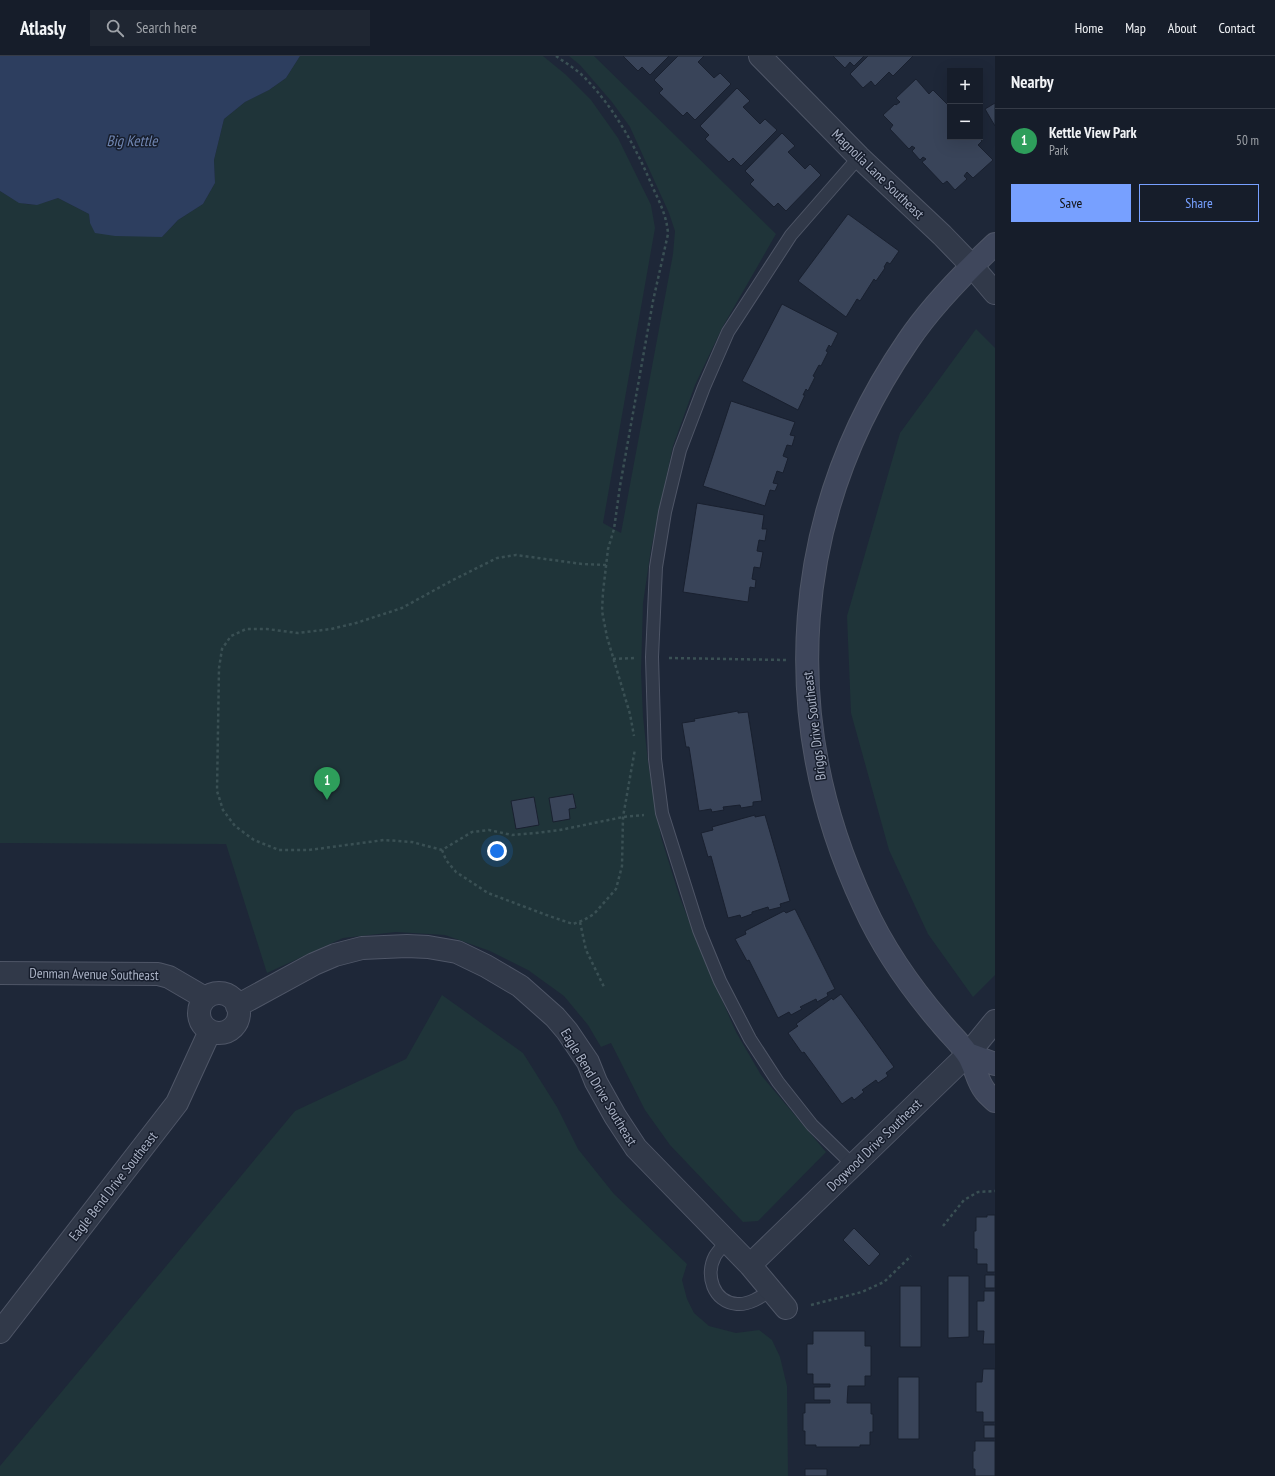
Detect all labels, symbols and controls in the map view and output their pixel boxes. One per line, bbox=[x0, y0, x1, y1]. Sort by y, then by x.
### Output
search box bbox=[90, 10, 370, 46]
text: Atlasly bbox=[20, 16, 66, 40]
icon: search bbox=[104, 17, 126, 39]
text: Search here bbox=[136, 18, 197, 37]
text: Home bbox=[1075, 19, 1103, 37]
text: Map bbox=[1125, 19, 1146, 37]
text: About bbox=[1168, 19, 1197, 37]
text: Contact bbox=[1219, 19, 1255, 37]
map controls bbox=[947, 68, 983, 140]
button: + bbox=[947, 68, 983, 104]
text: Nearby bbox=[1011, 71, 1054, 93]
button: − bbox=[947, 104, 983, 140]
text: Kettle View Park bbox=[1049, 123, 1137, 142]
street label: Magnolia Lane Southeast bbox=[828, 125, 928, 223]
water label: Big Kettle bbox=[107, 131, 158, 150]
text: 1 bbox=[1021, 132, 1027, 149]
text: 50 m bbox=[1236, 132, 1259, 149]
text: Park bbox=[1049, 142, 1068, 159]
button: Save bbox=[1011, 184, 1131, 222]
button: Share bbox=[1139, 184, 1259, 222]
street label: Briggs Drive Southeast bbox=[798, 670, 830, 782]
pin: 1 bbox=[314, 767, 340, 800]
your location bbox=[487, 841, 507, 861]
street label: Denman Avenue Southeast bbox=[29, 964, 159, 984]
street label: Eagle Bend Drive Southeast bbox=[557, 1025, 641, 1149]
street label: Dogwood Drive Southeast bbox=[823, 1095, 925, 1195]
street label: Eagle Bend Drive Southeast bbox=[65, 1128, 161, 1244]

